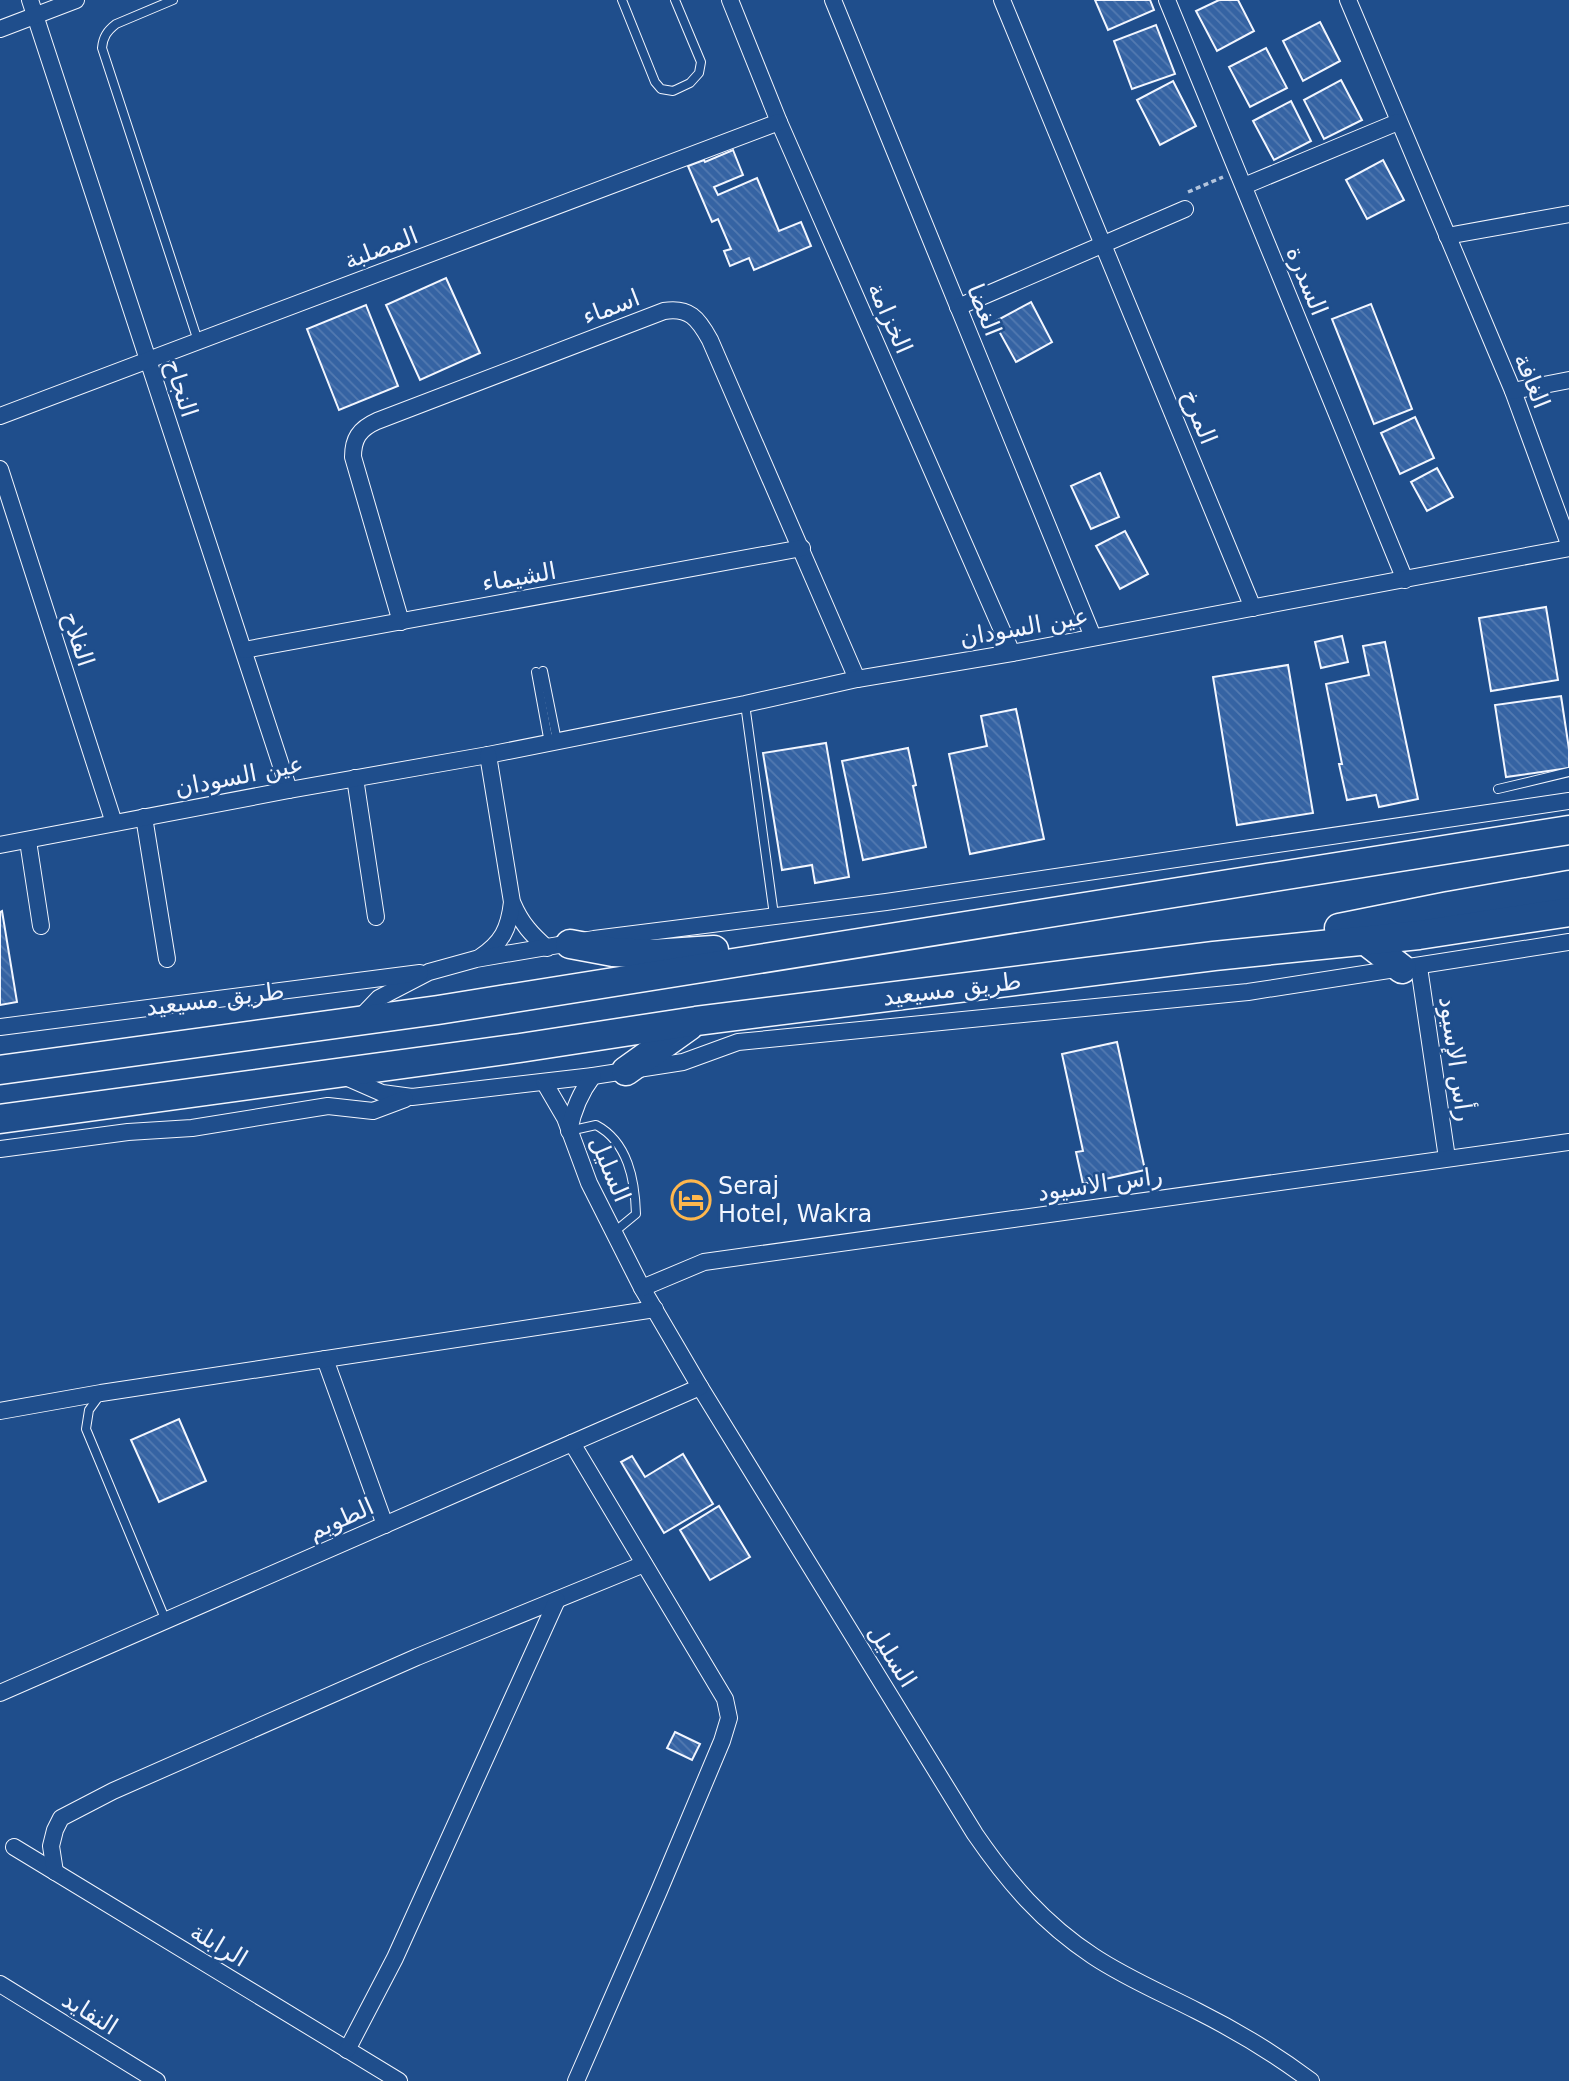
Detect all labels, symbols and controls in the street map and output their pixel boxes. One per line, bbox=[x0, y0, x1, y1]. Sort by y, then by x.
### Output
street label: المصلبة bbox=[340, 221, 422, 275]
street label: السدرة bbox=[1281, 242, 1333, 320]
street label: الخزامة bbox=[862, 278, 918, 358]
street label: الغضا bbox=[961, 280, 1007, 340]
street label: اسماء bbox=[578, 283, 644, 331]
street label: الغافة bbox=[1508, 349, 1556, 413]
street label: النجاح bbox=[158, 355, 204, 421]
street label: المرخ bbox=[1175, 386, 1223, 448]
street label: الشيماء bbox=[480, 557, 558, 597]
street label: عين السودان bbox=[957, 602, 1091, 652]
street label: الفلاح bbox=[56, 608, 100, 670]
street label: عين السودان bbox=[172, 750, 306, 802]
street label: طريق مسيعيد bbox=[881, 967, 1023, 1011]
street label: طريق مسيعيد bbox=[144, 977, 286, 1021]
street label: رأس الإسيود bbox=[1433, 994, 1481, 1123]
street label: السليل bbox=[584, 1132, 636, 1206]
street label: راس الاسيود bbox=[1036, 1161, 1164, 1207]
place label: Seraj Hotel, Wakra bbox=[718, 1172, 872, 1228]
hotel icon: Seraj Hotel, Wakra bbox=[670, 1179, 712, 1221]
street label: الطويم bbox=[304, 1492, 378, 1546]
street label: السليل bbox=[862, 1619, 922, 1693]
street label: الرابلة bbox=[185, 1917, 253, 1973]
street label: النفايد bbox=[57, 1985, 123, 2041]

